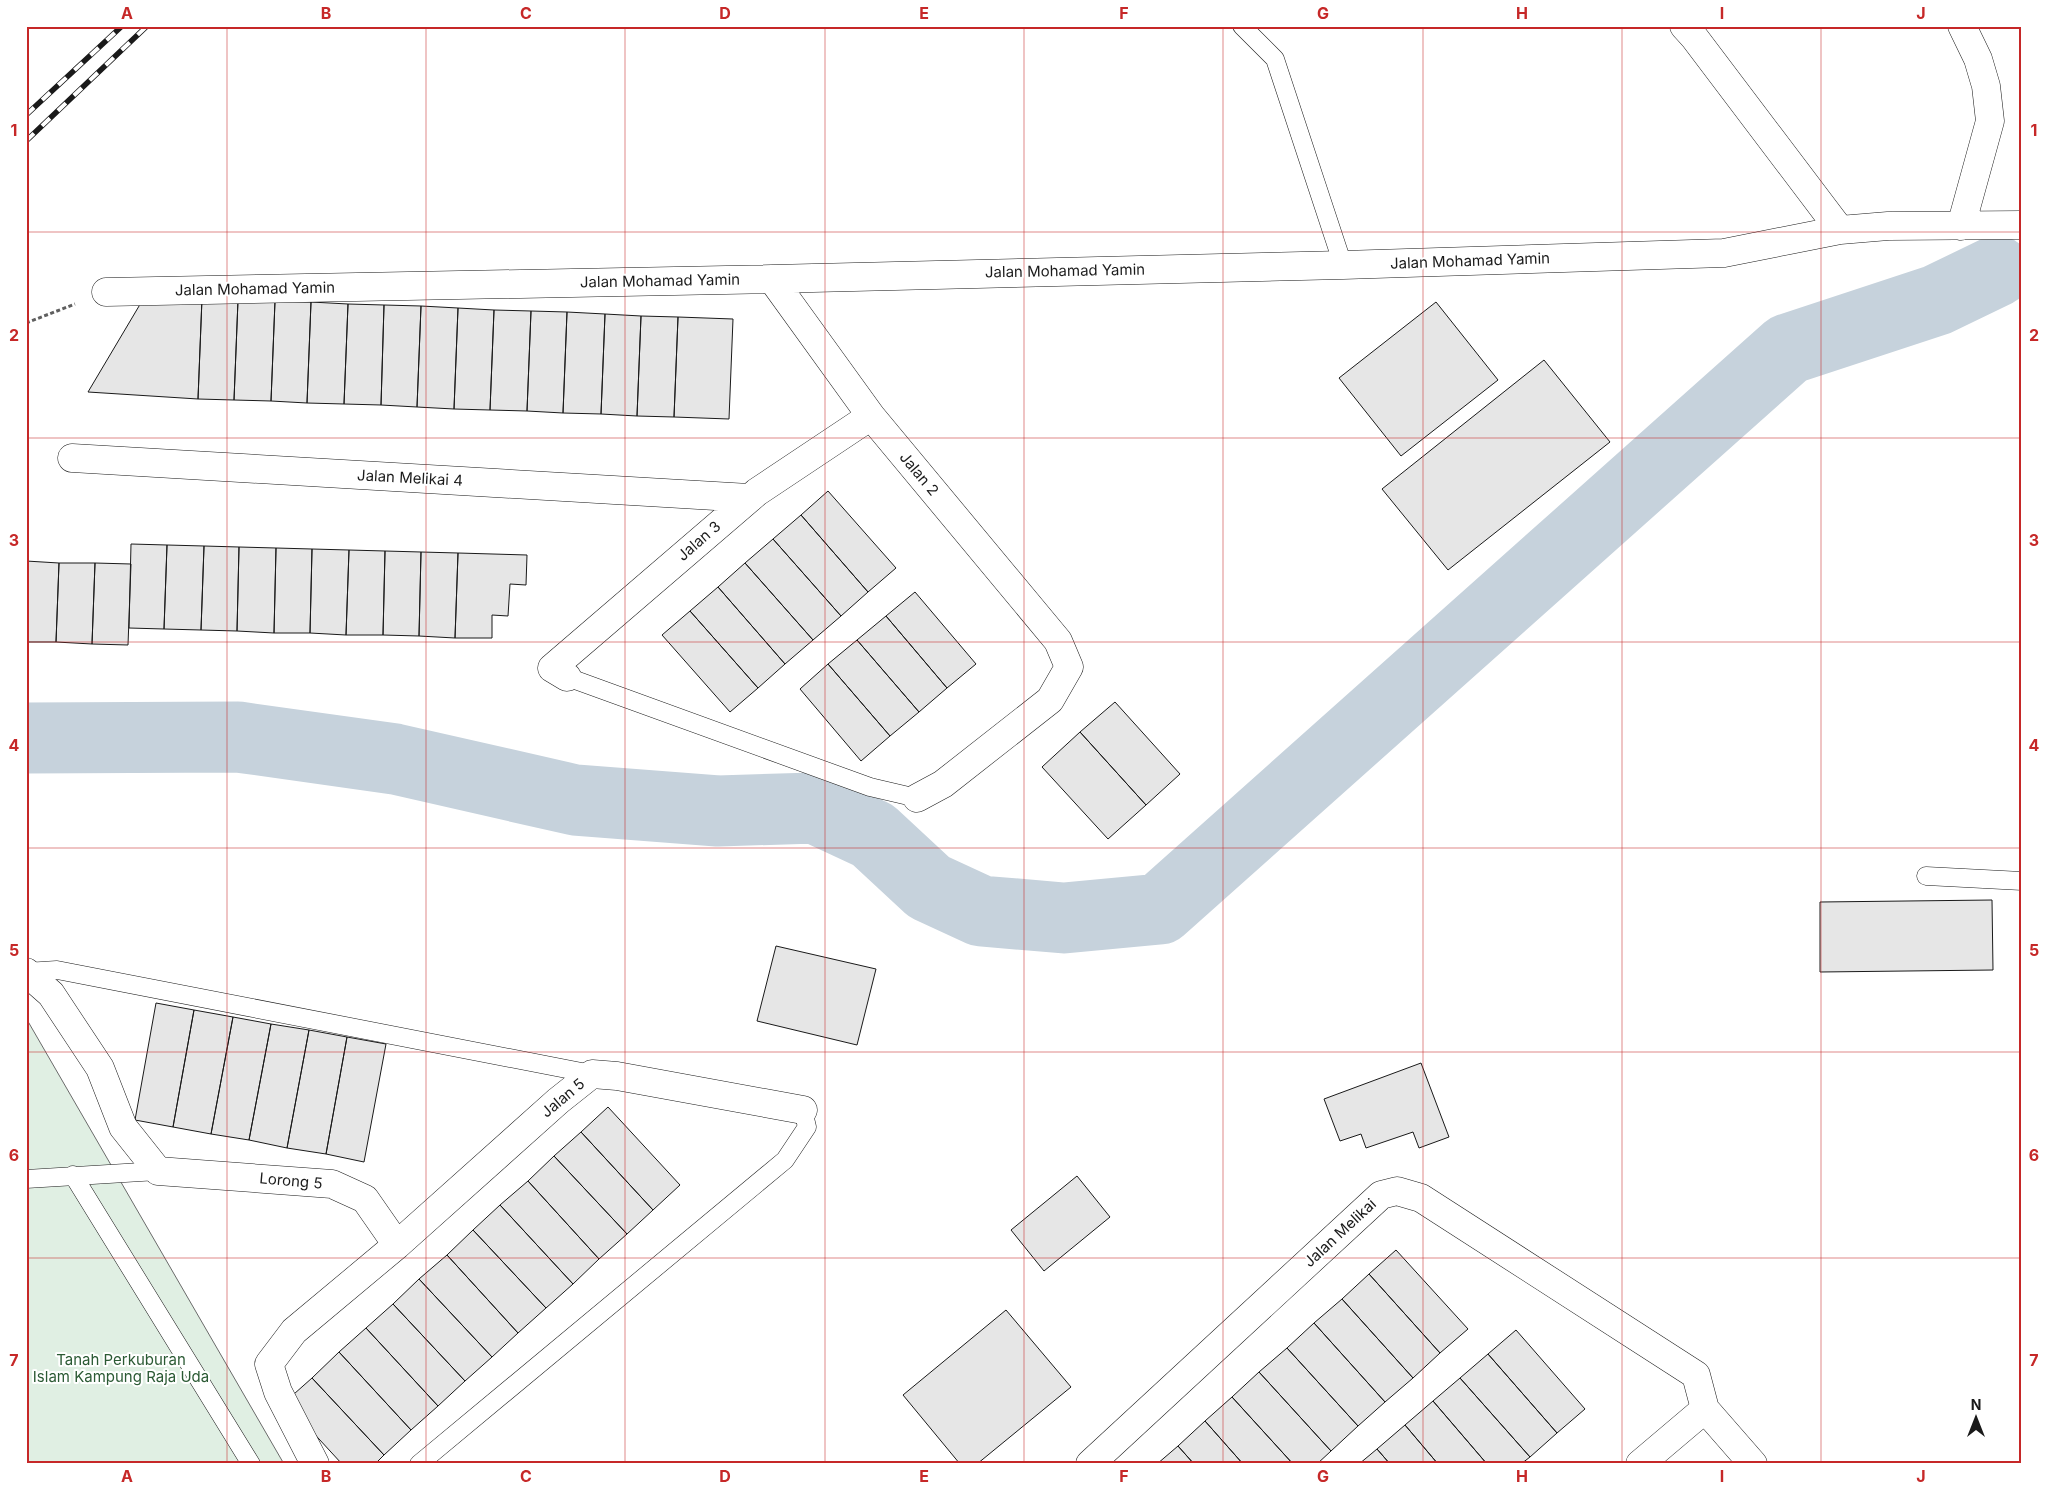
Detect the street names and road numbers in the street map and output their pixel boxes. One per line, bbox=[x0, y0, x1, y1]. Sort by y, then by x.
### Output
street label: Jalan Mohamad Yamin bbox=[1390, 248, 1550, 273]
street label: Jalan Mohamad Yamin bbox=[985, 260, 1145, 281]
street label: Jalan Mohamad Yamin bbox=[580, 270, 740, 291]
street label: Jalan Mohamad Yamin bbox=[175, 278, 335, 299]
street label: Jalan 2 bbox=[896, 448, 943, 499]
street label: Jalan Melikai 4 bbox=[357, 465, 463, 490]
street label: Jalan 3 bbox=[673, 517, 724, 565]
street label: Jalan 5 bbox=[537, 1074, 588, 1121]
street label: Lorong 5 bbox=[259, 1168, 323, 1193]
street label: Jalan Melikai bbox=[1300, 1194, 1380, 1271]

